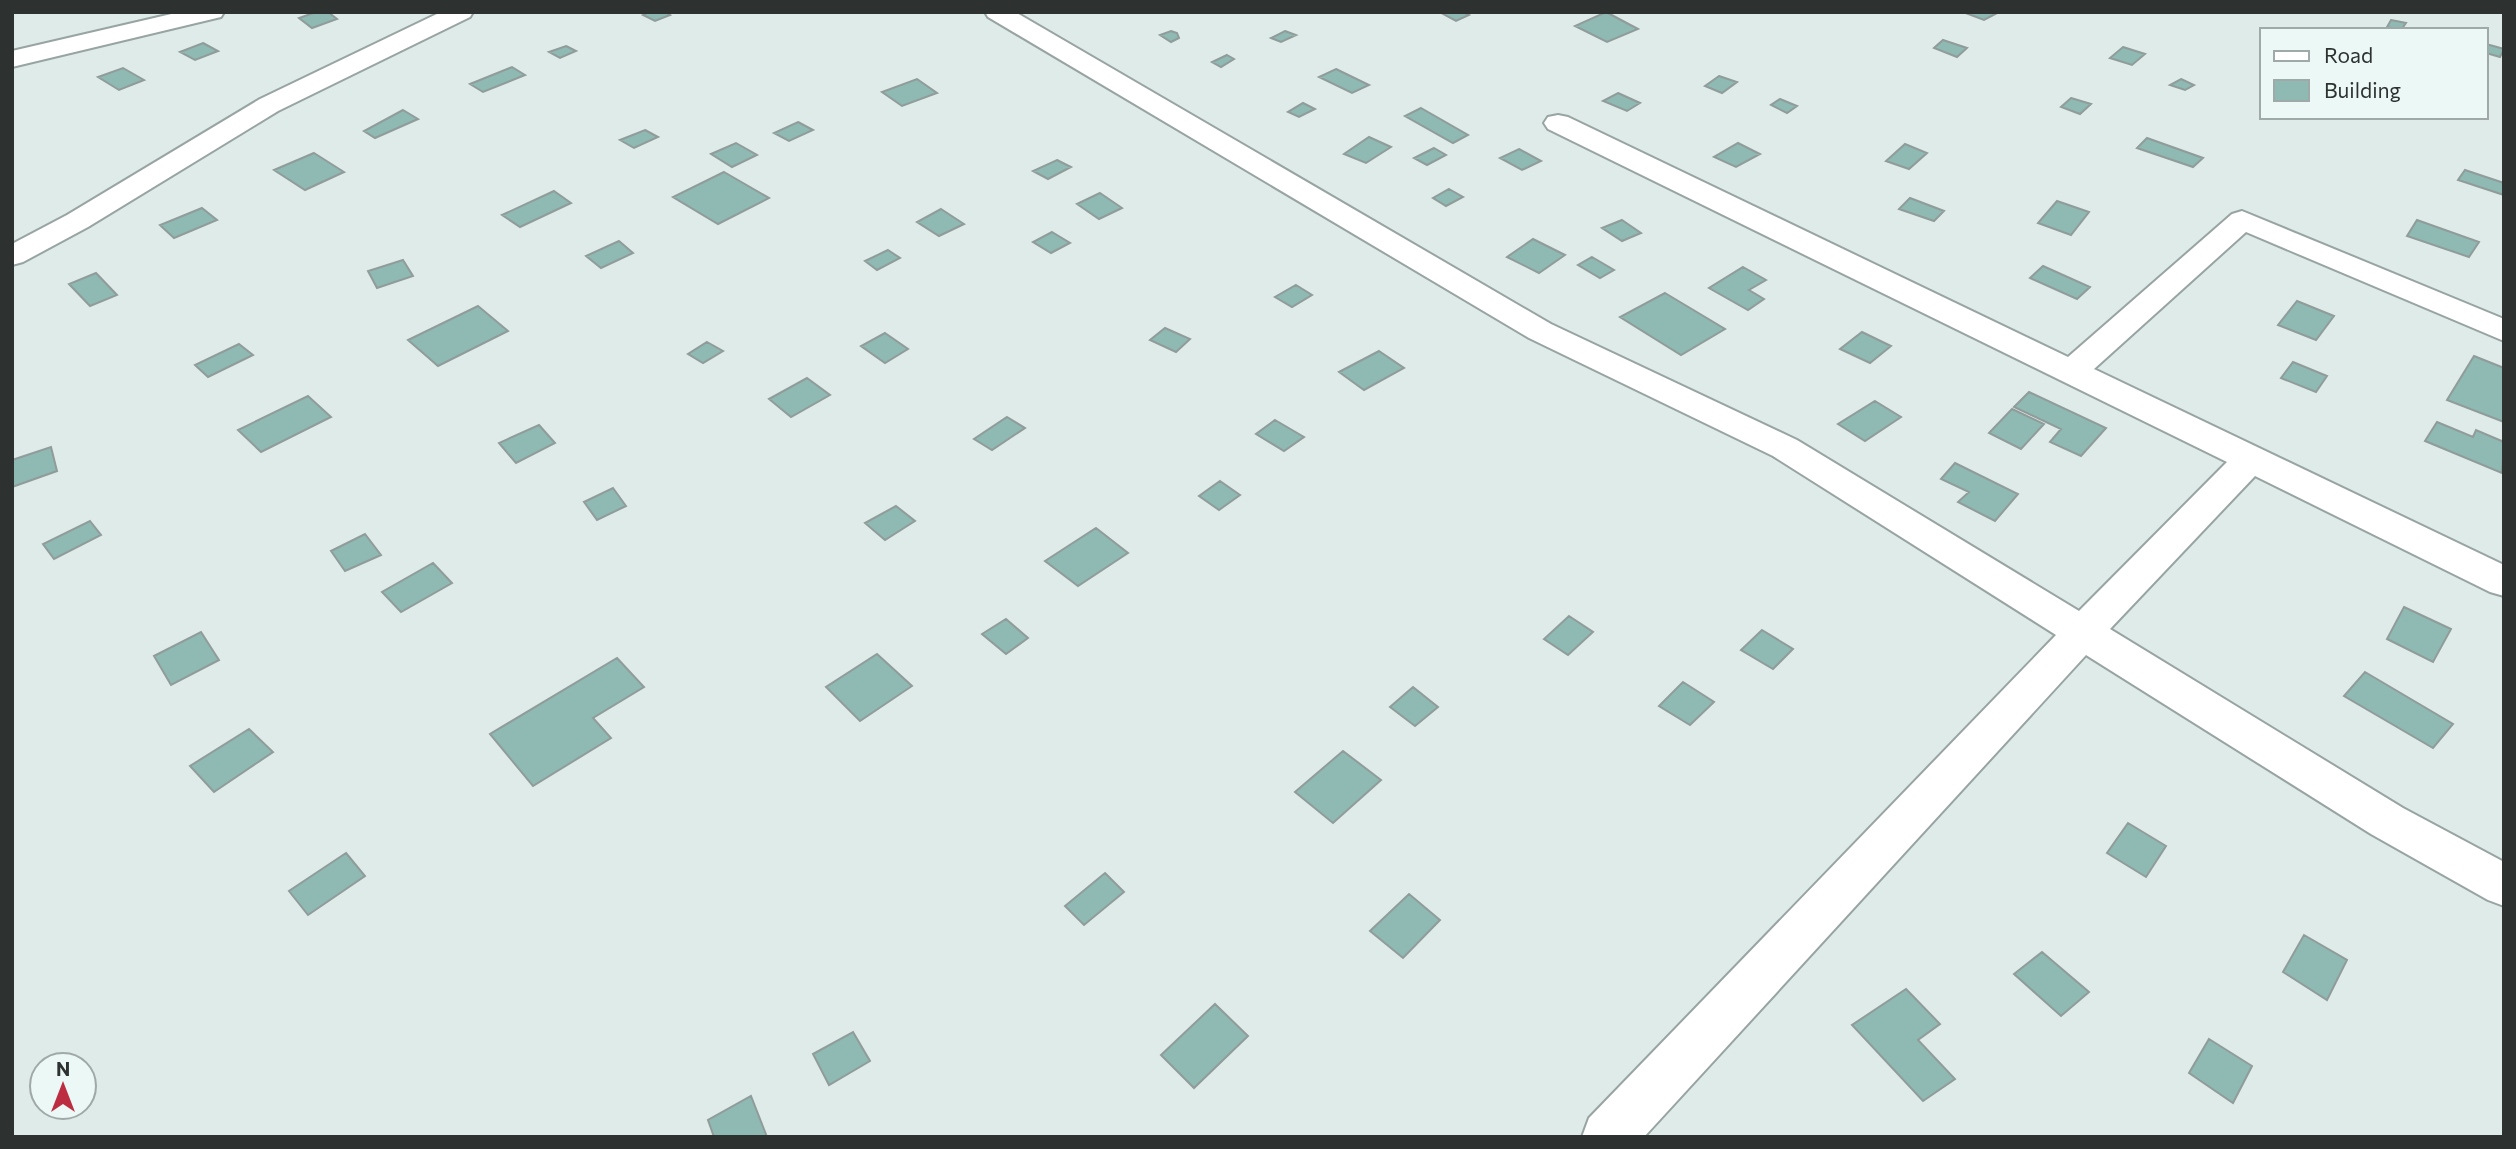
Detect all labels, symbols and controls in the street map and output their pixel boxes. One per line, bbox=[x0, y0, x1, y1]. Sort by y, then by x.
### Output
legend bbox=[2260, 28, 2488, 119]
text: Road bbox=[2324, 42, 2373, 67]
text: Building bbox=[2324, 77, 2401, 102]
north arrow bbox=[28, 1051, 98, 1121]
text: N bbox=[56, 1057, 70, 1080]

